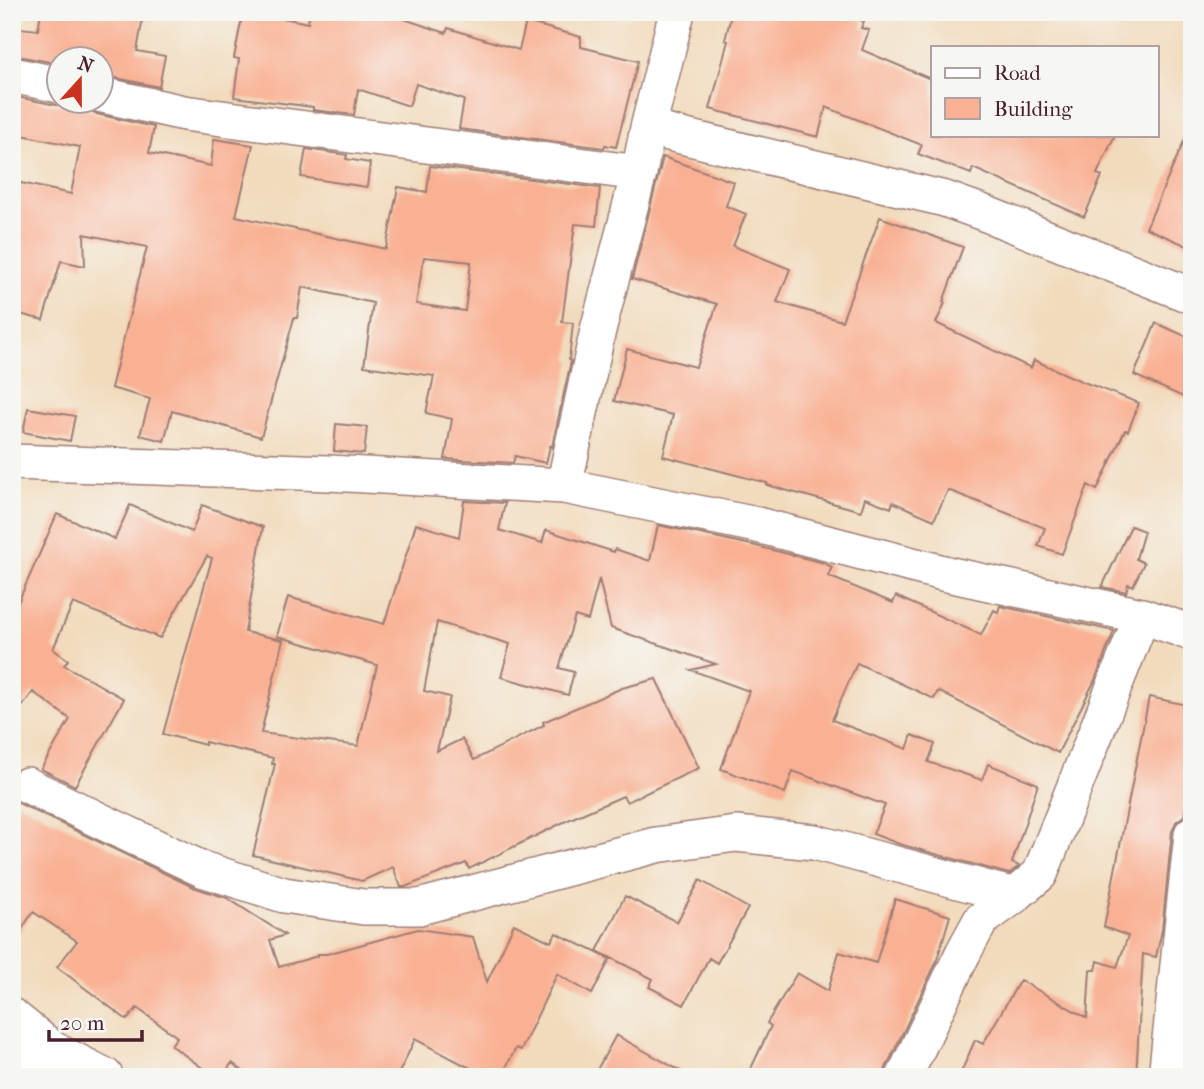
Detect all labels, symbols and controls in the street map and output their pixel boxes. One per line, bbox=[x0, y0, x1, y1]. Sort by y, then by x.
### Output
north arrow bbox=[46, 46, 116, 116]
legend bbox=[931, 46, 1158, 136]
text: N bbox=[75, 52, 97, 78]
text: Road bbox=[994, 61, 1041, 85]
text: Building bbox=[994, 97, 1073, 121]
scale bar bbox=[49, 998, 142, 1042]
text: 20 m bbox=[60, 1011, 105, 1035]

